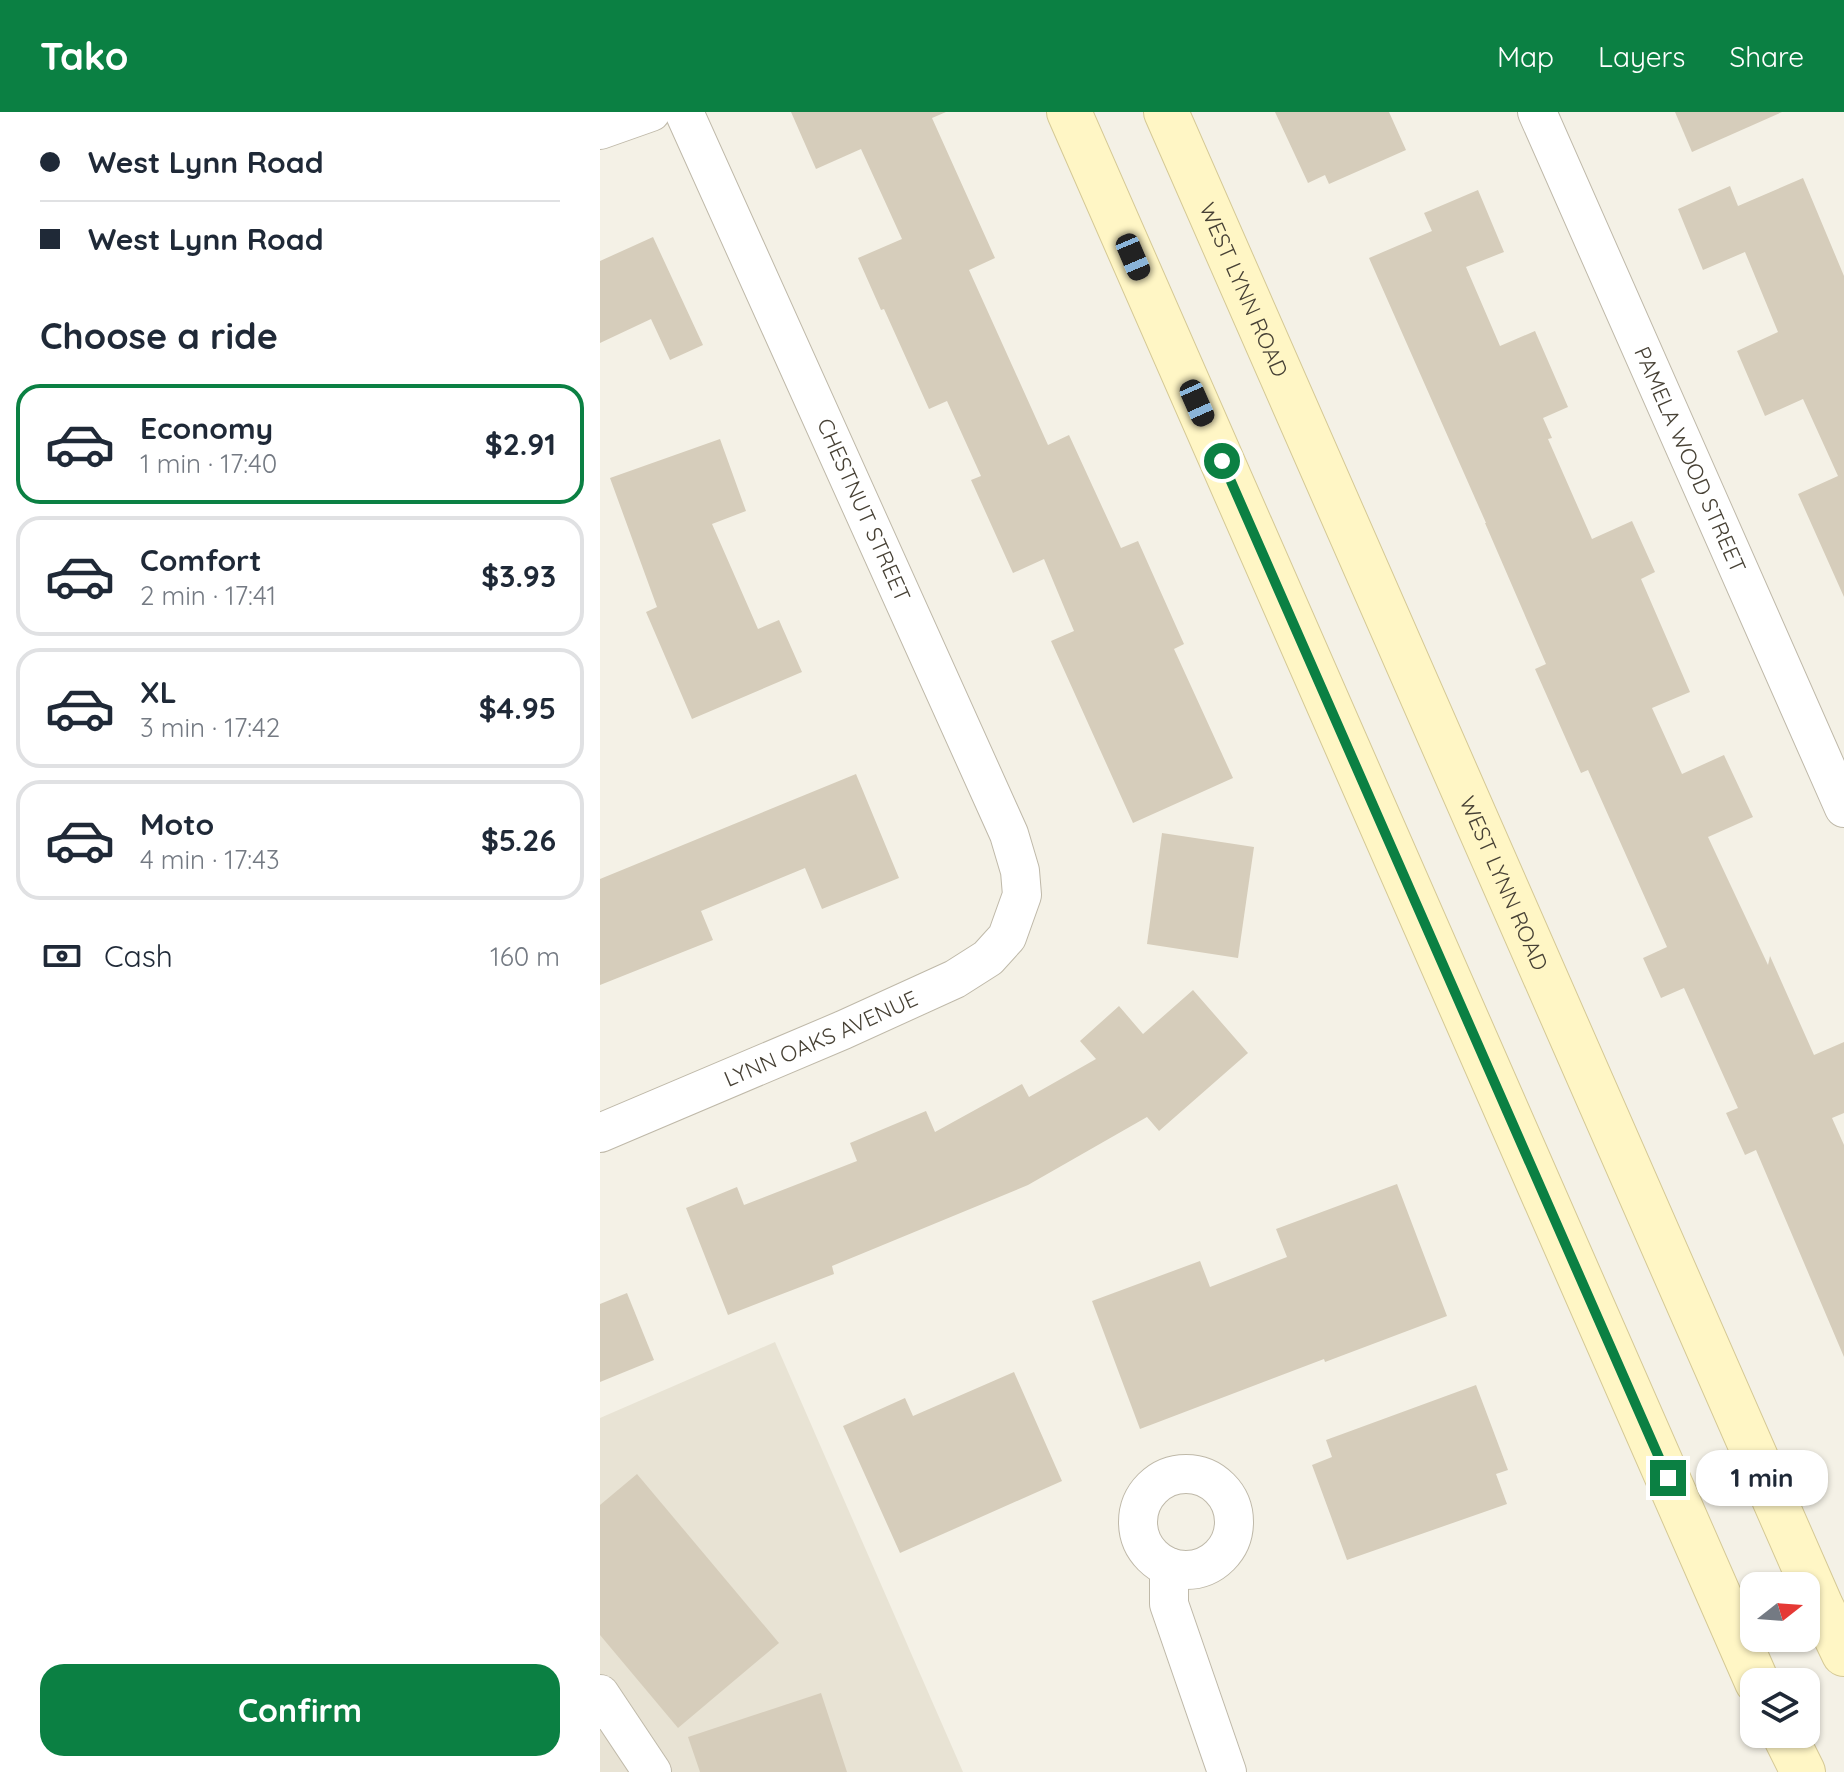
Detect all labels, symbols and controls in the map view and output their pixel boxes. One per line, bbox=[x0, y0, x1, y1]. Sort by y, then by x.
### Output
text: Tako bbox=[40, 32, 128, 80]
text: Map bbox=[1497, 39, 1554, 74]
text: Layers bbox=[1598, 39, 1685, 74]
text: Share bbox=[1729, 39, 1804, 74]
text: West Lynn Road bbox=[88, 143, 324, 181]
street label: WEST LYNN ROAD bbox=[1193, 198, 1294, 381]
text: West Lynn Road bbox=[88, 220, 324, 258]
car bbox=[1113, 230, 1153, 284]
text: Choose a ride bbox=[40, 313, 278, 358]
street label: PAMELA WOOD STREET bbox=[1628, 342, 1753, 577]
car bbox=[1176, 376, 1218, 430]
icon: car bbox=[44, 408, 116, 480]
text: Economy bbox=[140, 409, 273, 447]
street label: CHESTNUT STREET bbox=[811, 414, 917, 606]
text: $2.91 bbox=[485, 425, 556, 463]
route start bbox=[1204, 443, 1240, 479]
text: 1 min · 17:40 bbox=[140, 447, 277, 480]
icon: car bbox=[44, 540, 116, 612]
text: Comfort bbox=[140, 541, 261, 579]
text: $3.93 bbox=[481, 557, 556, 595]
text: 2 min · 17:41 bbox=[140, 579, 276, 612]
icon: car bbox=[44, 672, 116, 744]
text: XL bbox=[140, 673, 177, 711]
text: $4.95 bbox=[479, 689, 556, 727]
text: 3 min · 17:42 bbox=[140, 711, 280, 744]
street label: WEST LYNN ROAD bbox=[1454, 792, 1555, 975]
icon: car bbox=[44, 804, 116, 876]
text: Moto bbox=[140, 805, 214, 843]
text: $5.26 bbox=[481, 821, 556, 859]
text: 4 min · 17:43 bbox=[140, 843, 280, 876]
icon: cash bbox=[40, 934, 84, 978]
text: Cash bbox=[104, 937, 173, 975]
text: 160 m bbox=[490, 940, 560, 973]
street label: LYNN OAKS AVENUE bbox=[720, 984, 922, 1093]
callout: 1 min bbox=[1696, 1450, 1828, 1506]
route end bbox=[1650, 1460, 1686, 1496]
text: 1 min bbox=[1731, 1461, 1794, 1494]
north arrow bbox=[1740, 1572, 1820, 1652]
map controls bbox=[1740, 1572, 1820, 1748]
button: Confirm bbox=[40, 1664, 560, 1756]
button: layers bbox=[1740, 1668, 1820, 1748]

